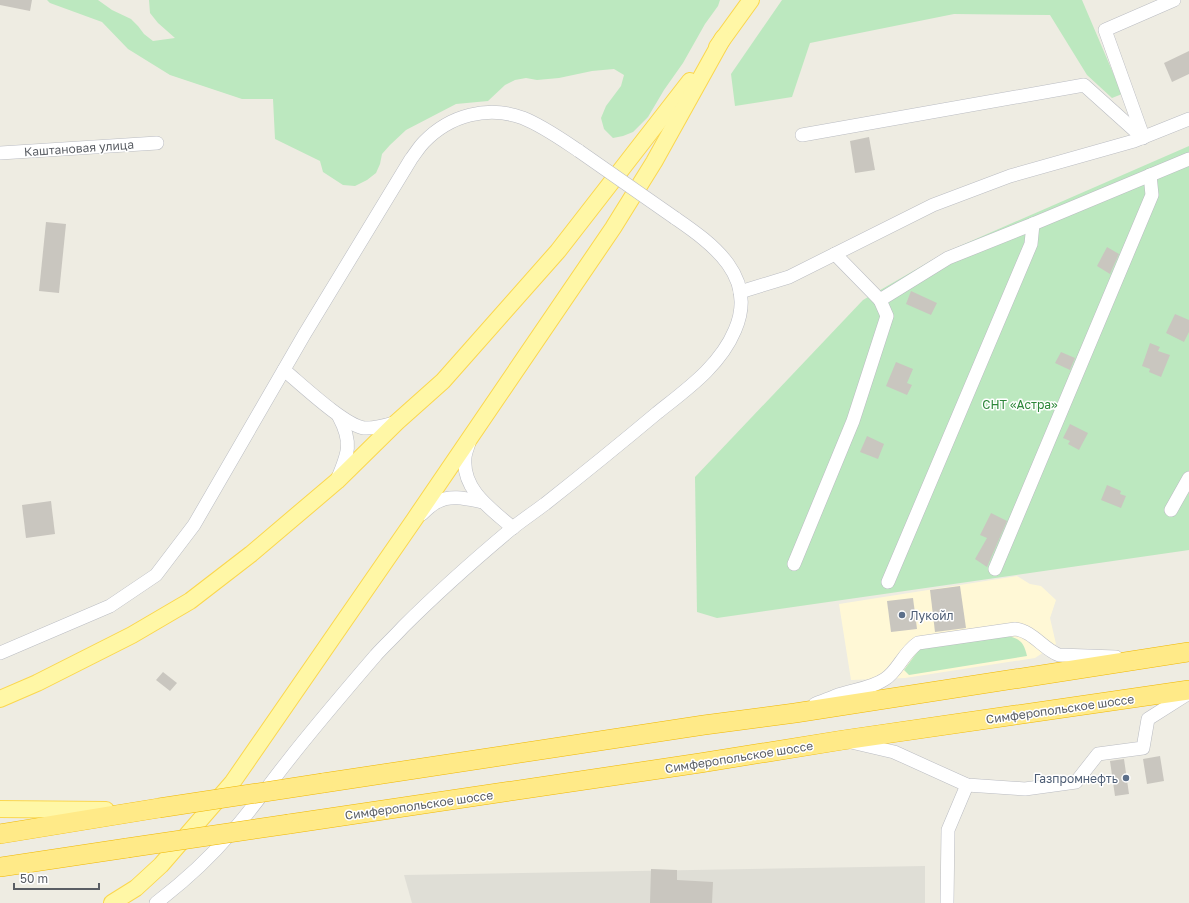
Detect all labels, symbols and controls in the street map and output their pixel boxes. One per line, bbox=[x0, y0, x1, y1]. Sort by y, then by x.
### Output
street label: Каштановая улица bbox=[23, 137, 135, 159]
park label: СНТ «Астра» bbox=[982, 397, 1058, 412]
place label: Лукойл bbox=[910, 608, 954, 623]
marker: Лукойл bbox=[897, 610, 907, 620]
street label: Симферопольское шоссе bbox=[985, 691, 1135, 727]
street label: Симферопольское шоссе bbox=[664, 738, 814, 776]
place label: Газпромнефть bbox=[1034, 771, 1118, 786]
marker: Газпромнефть bbox=[1121, 773, 1131, 783]
street label: Симферопольское шоссе bbox=[344, 787, 494, 823]
scale bar bbox=[14, 865, 99, 891]
text: 50 m bbox=[20, 871, 48, 886]

